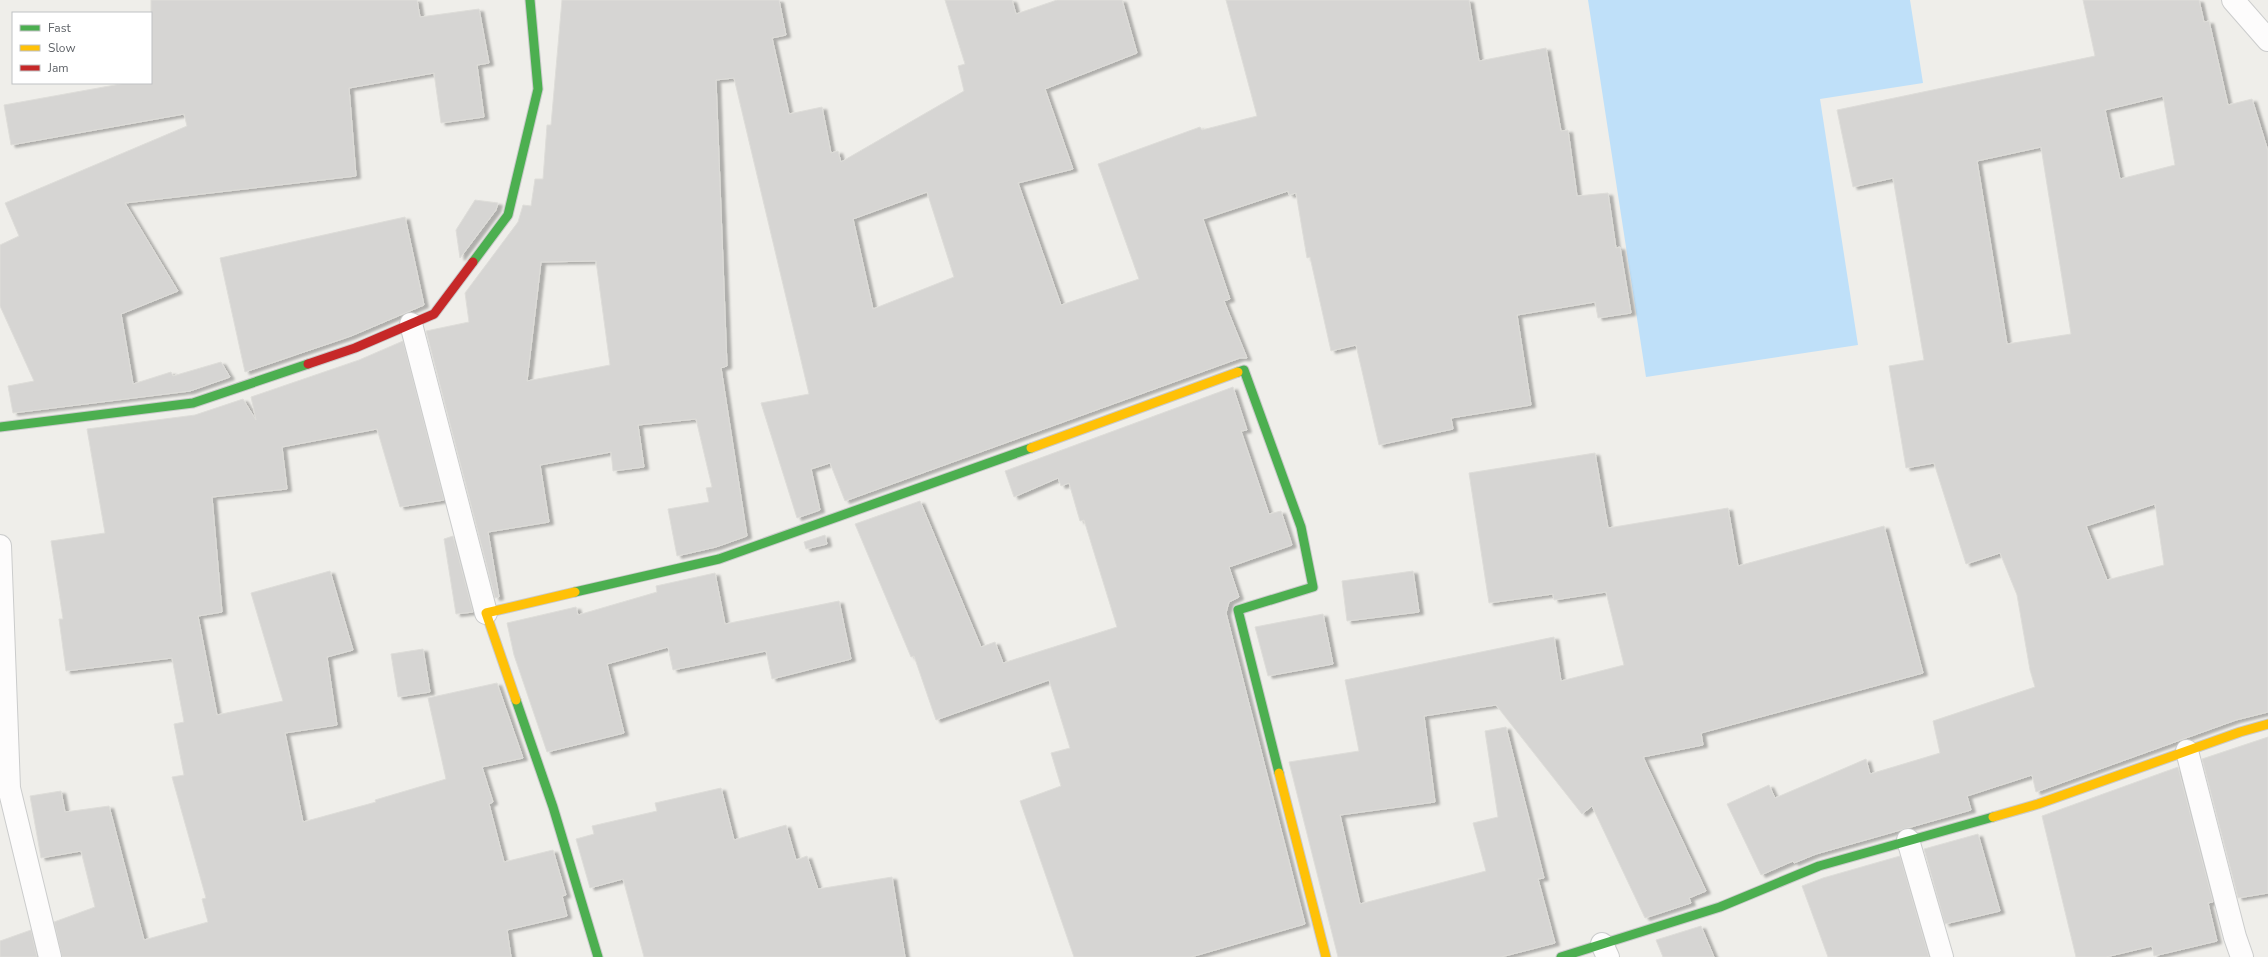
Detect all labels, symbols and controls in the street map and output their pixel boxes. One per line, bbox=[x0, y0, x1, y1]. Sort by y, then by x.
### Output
legend bbox=[12, 12, 152, 84]
text: Fast bbox=[48, 20, 71, 36]
text: Slow bbox=[48, 40, 76, 56]
text: Jam bbox=[47, 60, 69, 76]

